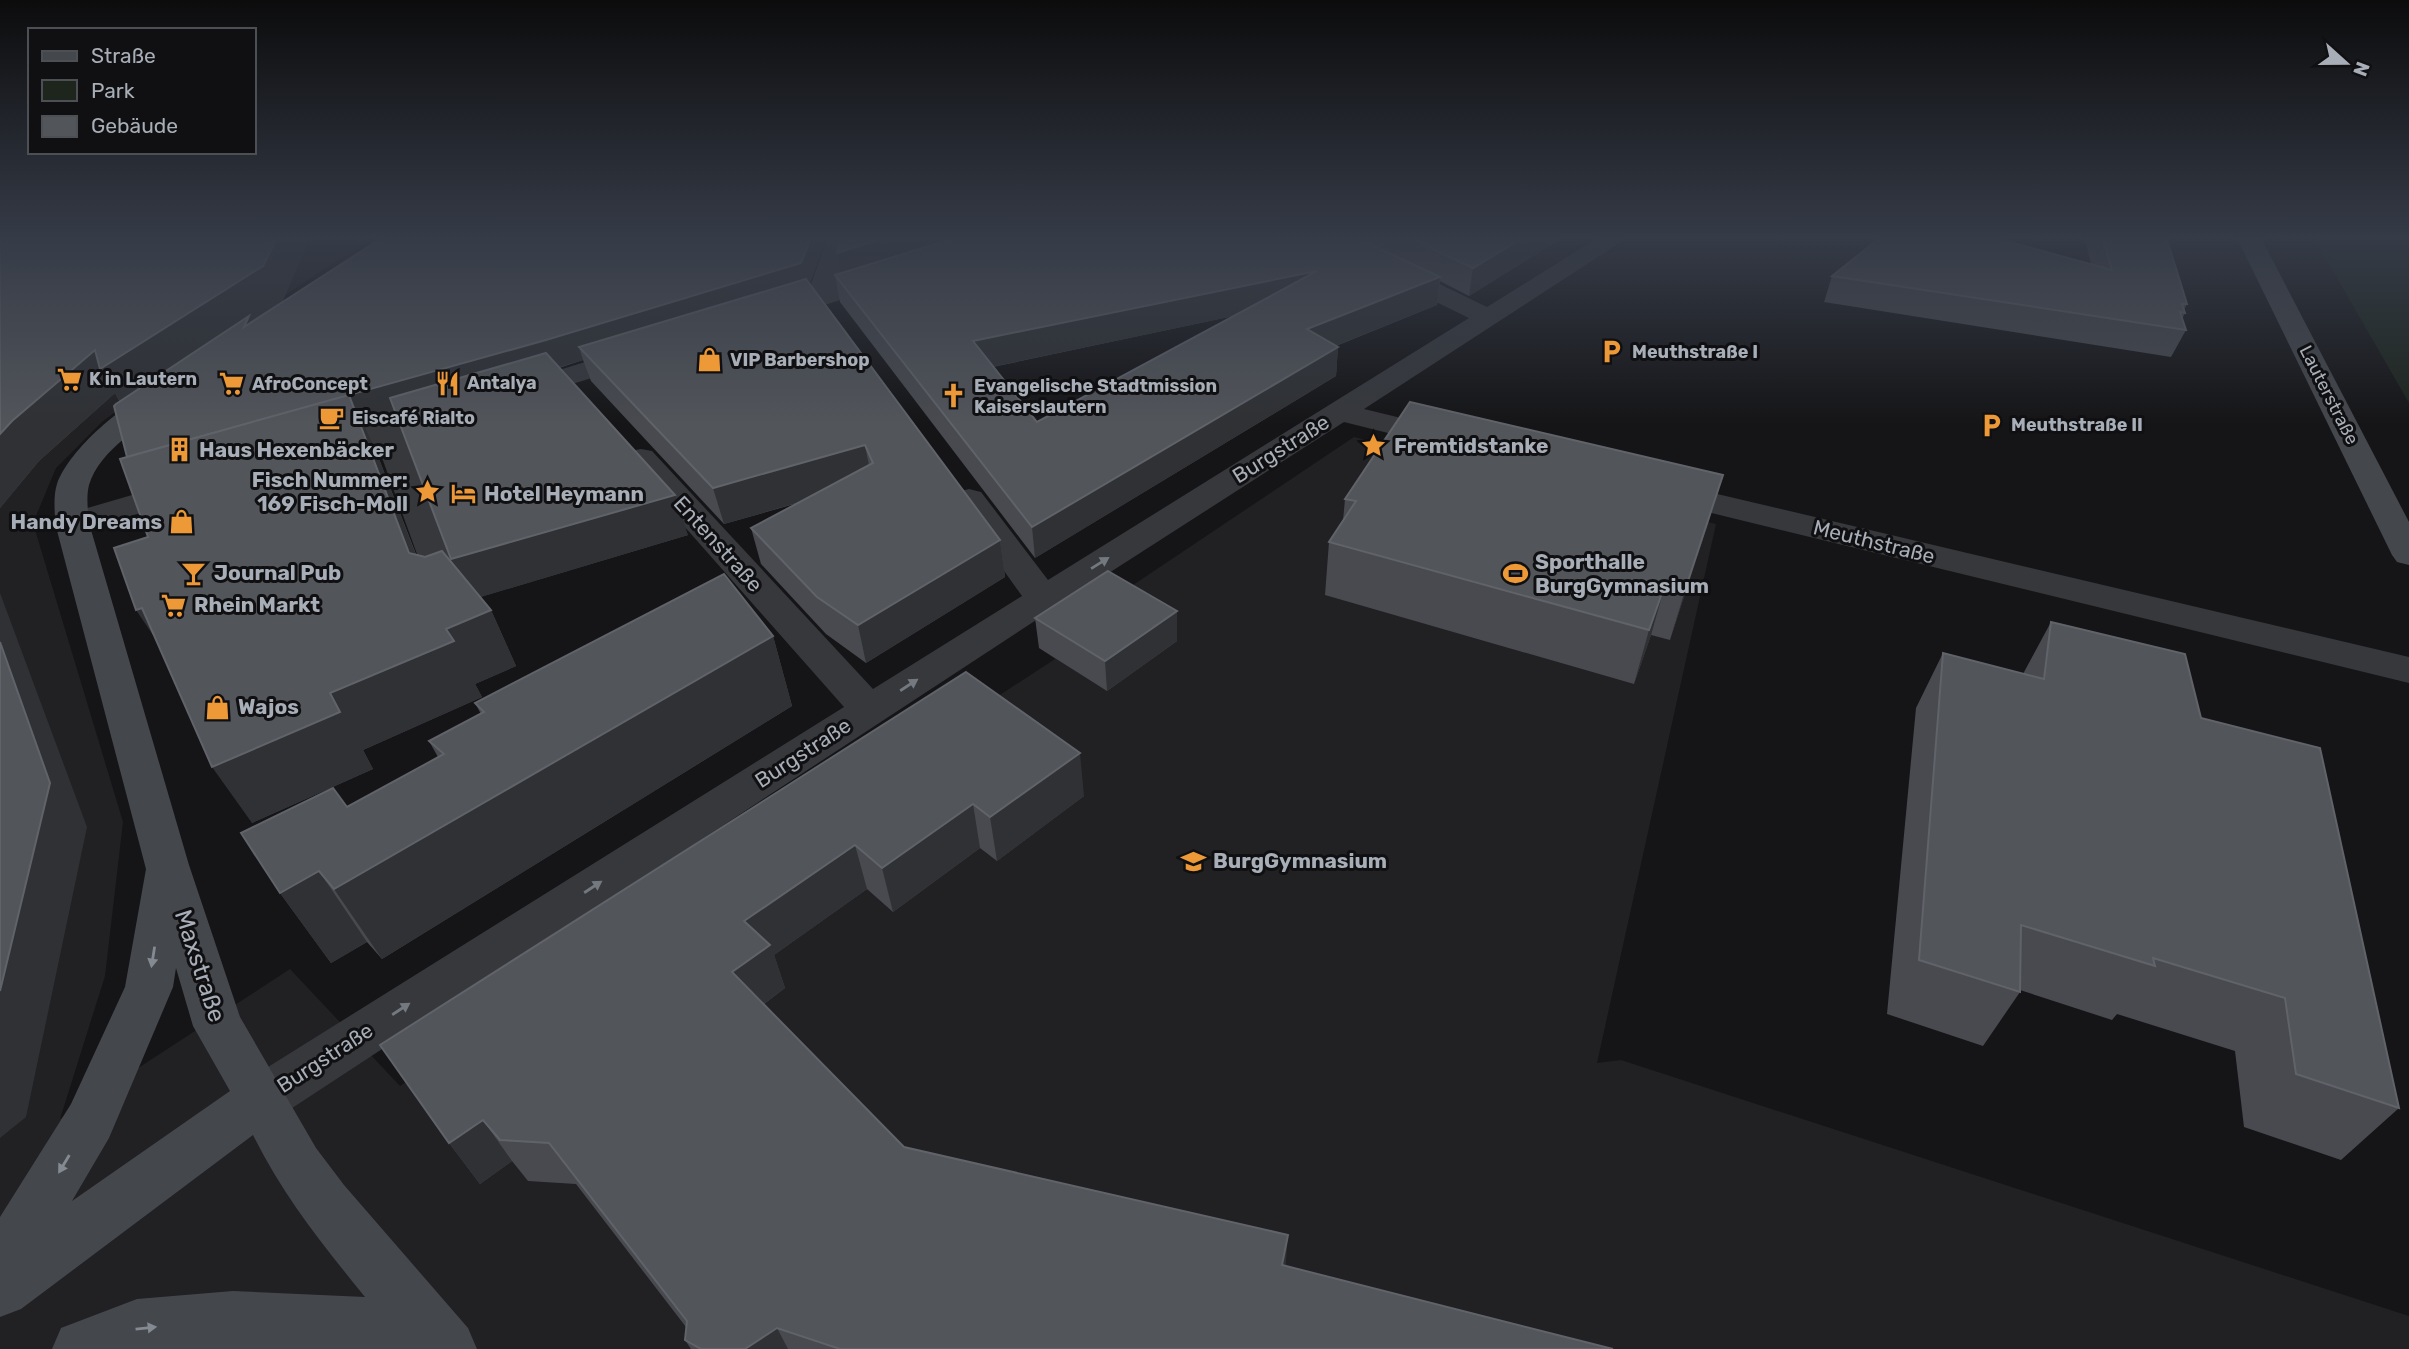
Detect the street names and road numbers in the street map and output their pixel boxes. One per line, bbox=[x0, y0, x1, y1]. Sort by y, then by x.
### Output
street label: Lauterstraße bbox=[2295, 342, 2363, 448]
street label: Burgstraße bbox=[1228, 409, 1334, 488]
street label: Entenstraße bbox=[669, 491, 768, 597]
street label: Meuthstraße bbox=[1811, 514, 1938, 569]
street label: Burgstraße bbox=[750, 712, 855, 793]
street label: Maxstraße bbox=[169, 906, 231, 1026]
street label: Burgstraße bbox=[272, 1017, 377, 1098]

